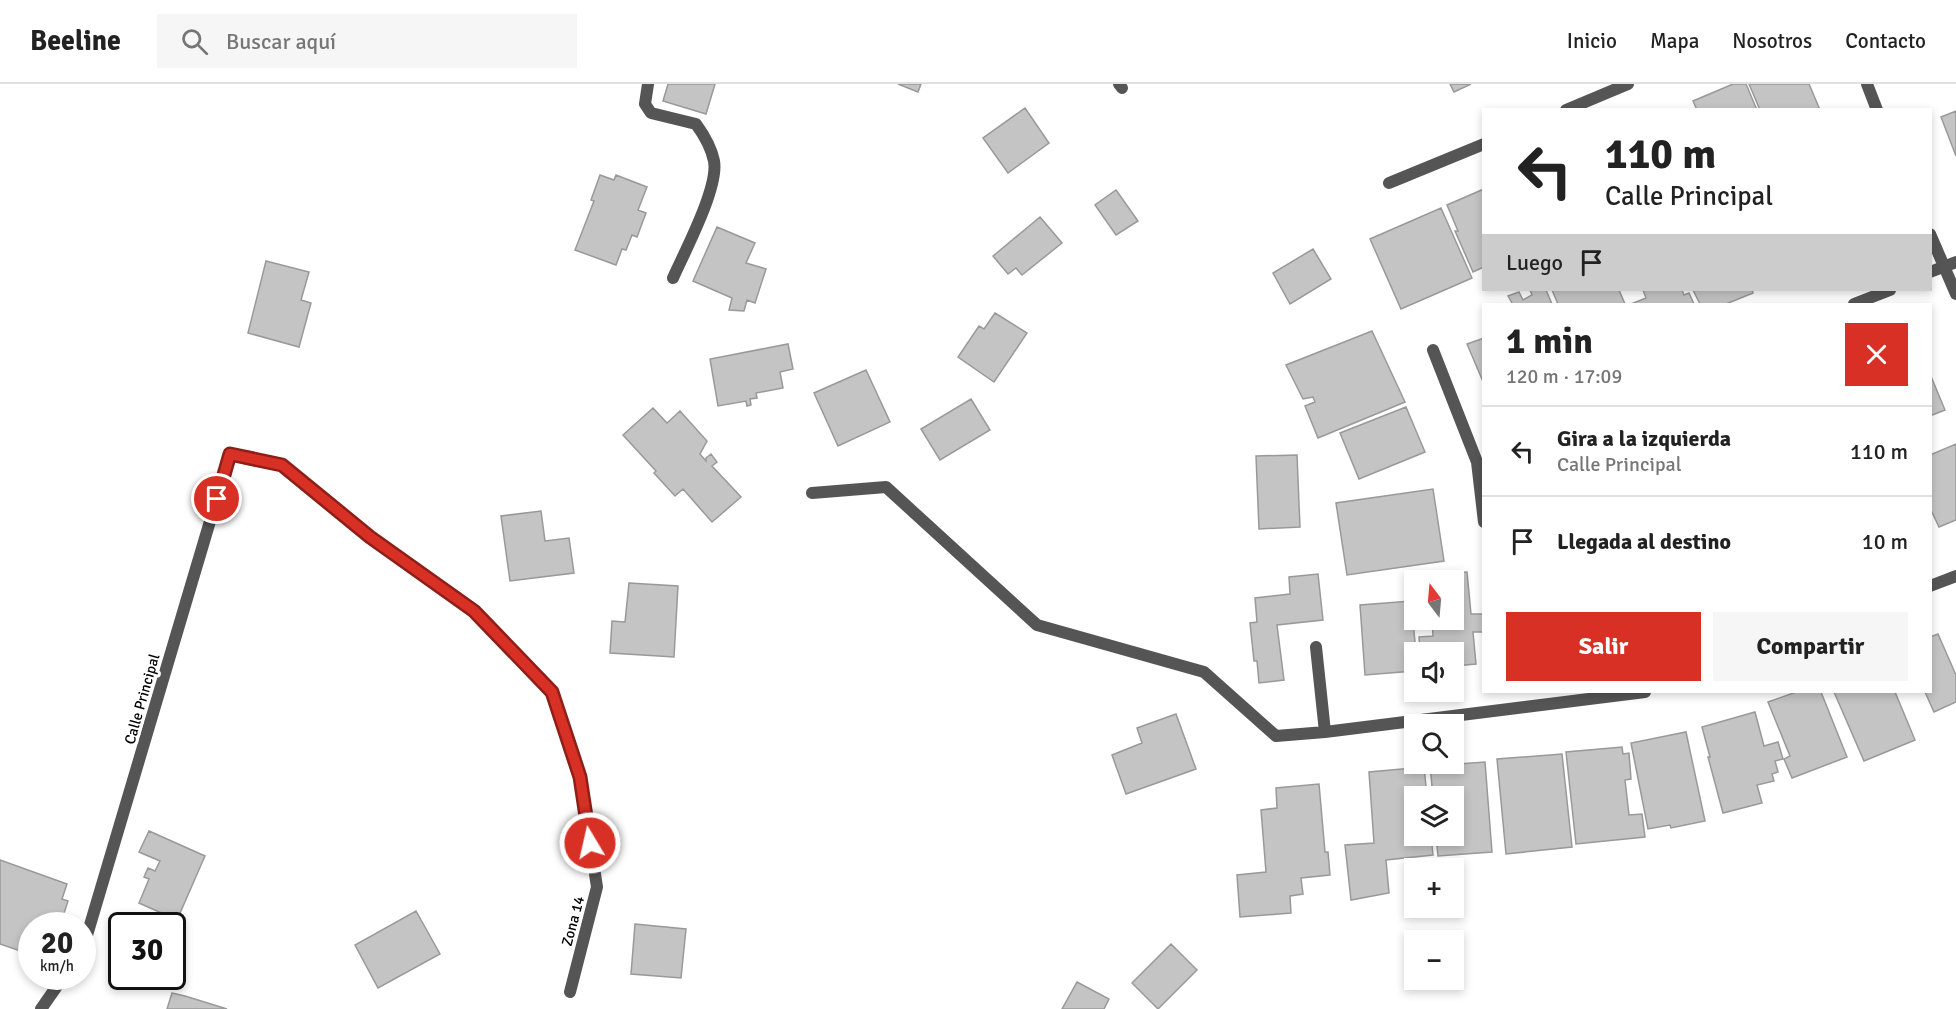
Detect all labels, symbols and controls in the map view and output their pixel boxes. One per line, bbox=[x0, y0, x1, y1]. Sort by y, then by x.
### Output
search box bbox=[157, 14, 577, 68]
text: Beeline bbox=[30, 24, 121, 58]
icon: search bbox=[178, 25, 211, 58]
text: Buscar aquí bbox=[226, 28, 336, 55]
text: Inicio bbox=[1567, 28, 1617, 54]
text: Mapa bbox=[1650, 28, 1699, 54]
text: Nosotros bbox=[1732, 28, 1812, 54]
text: Contacto bbox=[1845, 28, 1926, 54]
text: 110 m bbox=[1605, 129, 1716, 180]
icon: left bbox=[1506, 132, 1584, 210]
text: Calle Principal bbox=[1605, 180, 1773, 213]
icon: arrive bbox=[1575, 246, 1608, 279]
text: Luego bbox=[1506, 249, 1563, 276]
text: 1 min bbox=[1506, 319, 1593, 364]
button: close bbox=[1845, 323, 1908, 386]
text: 120 m · 17:09 bbox=[1506, 364, 1622, 389]
text: Gira a la izquierda bbox=[1557, 425, 1731, 452]
icon: left bbox=[1506, 435, 1539, 468]
text: 110 m bbox=[1850, 438, 1908, 465]
text: Calle Principal bbox=[1557, 452, 1682, 477]
pin bbox=[191, 473, 242, 524]
icon: arrive bbox=[200, 482, 233, 515]
icon: arrive bbox=[1506, 525, 1539, 558]
text: Llegada al destino bbox=[1557, 528, 1731, 555]
text: 10 m bbox=[1862, 528, 1908, 555]
north arrow bbox=[1404, 570, 1464, 630]
map controls bbox=[1404, 570, 1464, 990]
button: Salir bbox=[1506, 612, 1701, 681]
button: Compartir bbox=[1713, 612, 1908, 681]
button: sound bbox=[1404, 642, 1464, 702]
street label: Calle Principal bbox=[120, 652, 164, 746]
button: search bbox=[1404, 714, 1464, 774]
button: layers bbox=[1404, 786, 1464, 846]
position arrow bbox=[558, 811, 622, 875]
button: + bbox=[1404, 858, 1464, 918]
street label: Zona 14 bbox=[558, 894, 588, 948]
speed limit sign: 30 bbox=[108, 912, 186, 990]
text: 20 bbox=[41, 925, 73, 962]
button: − bbox=[1404, 930, 1464, 990]
text: km/h bbox=[40, 957, 74, 975]

